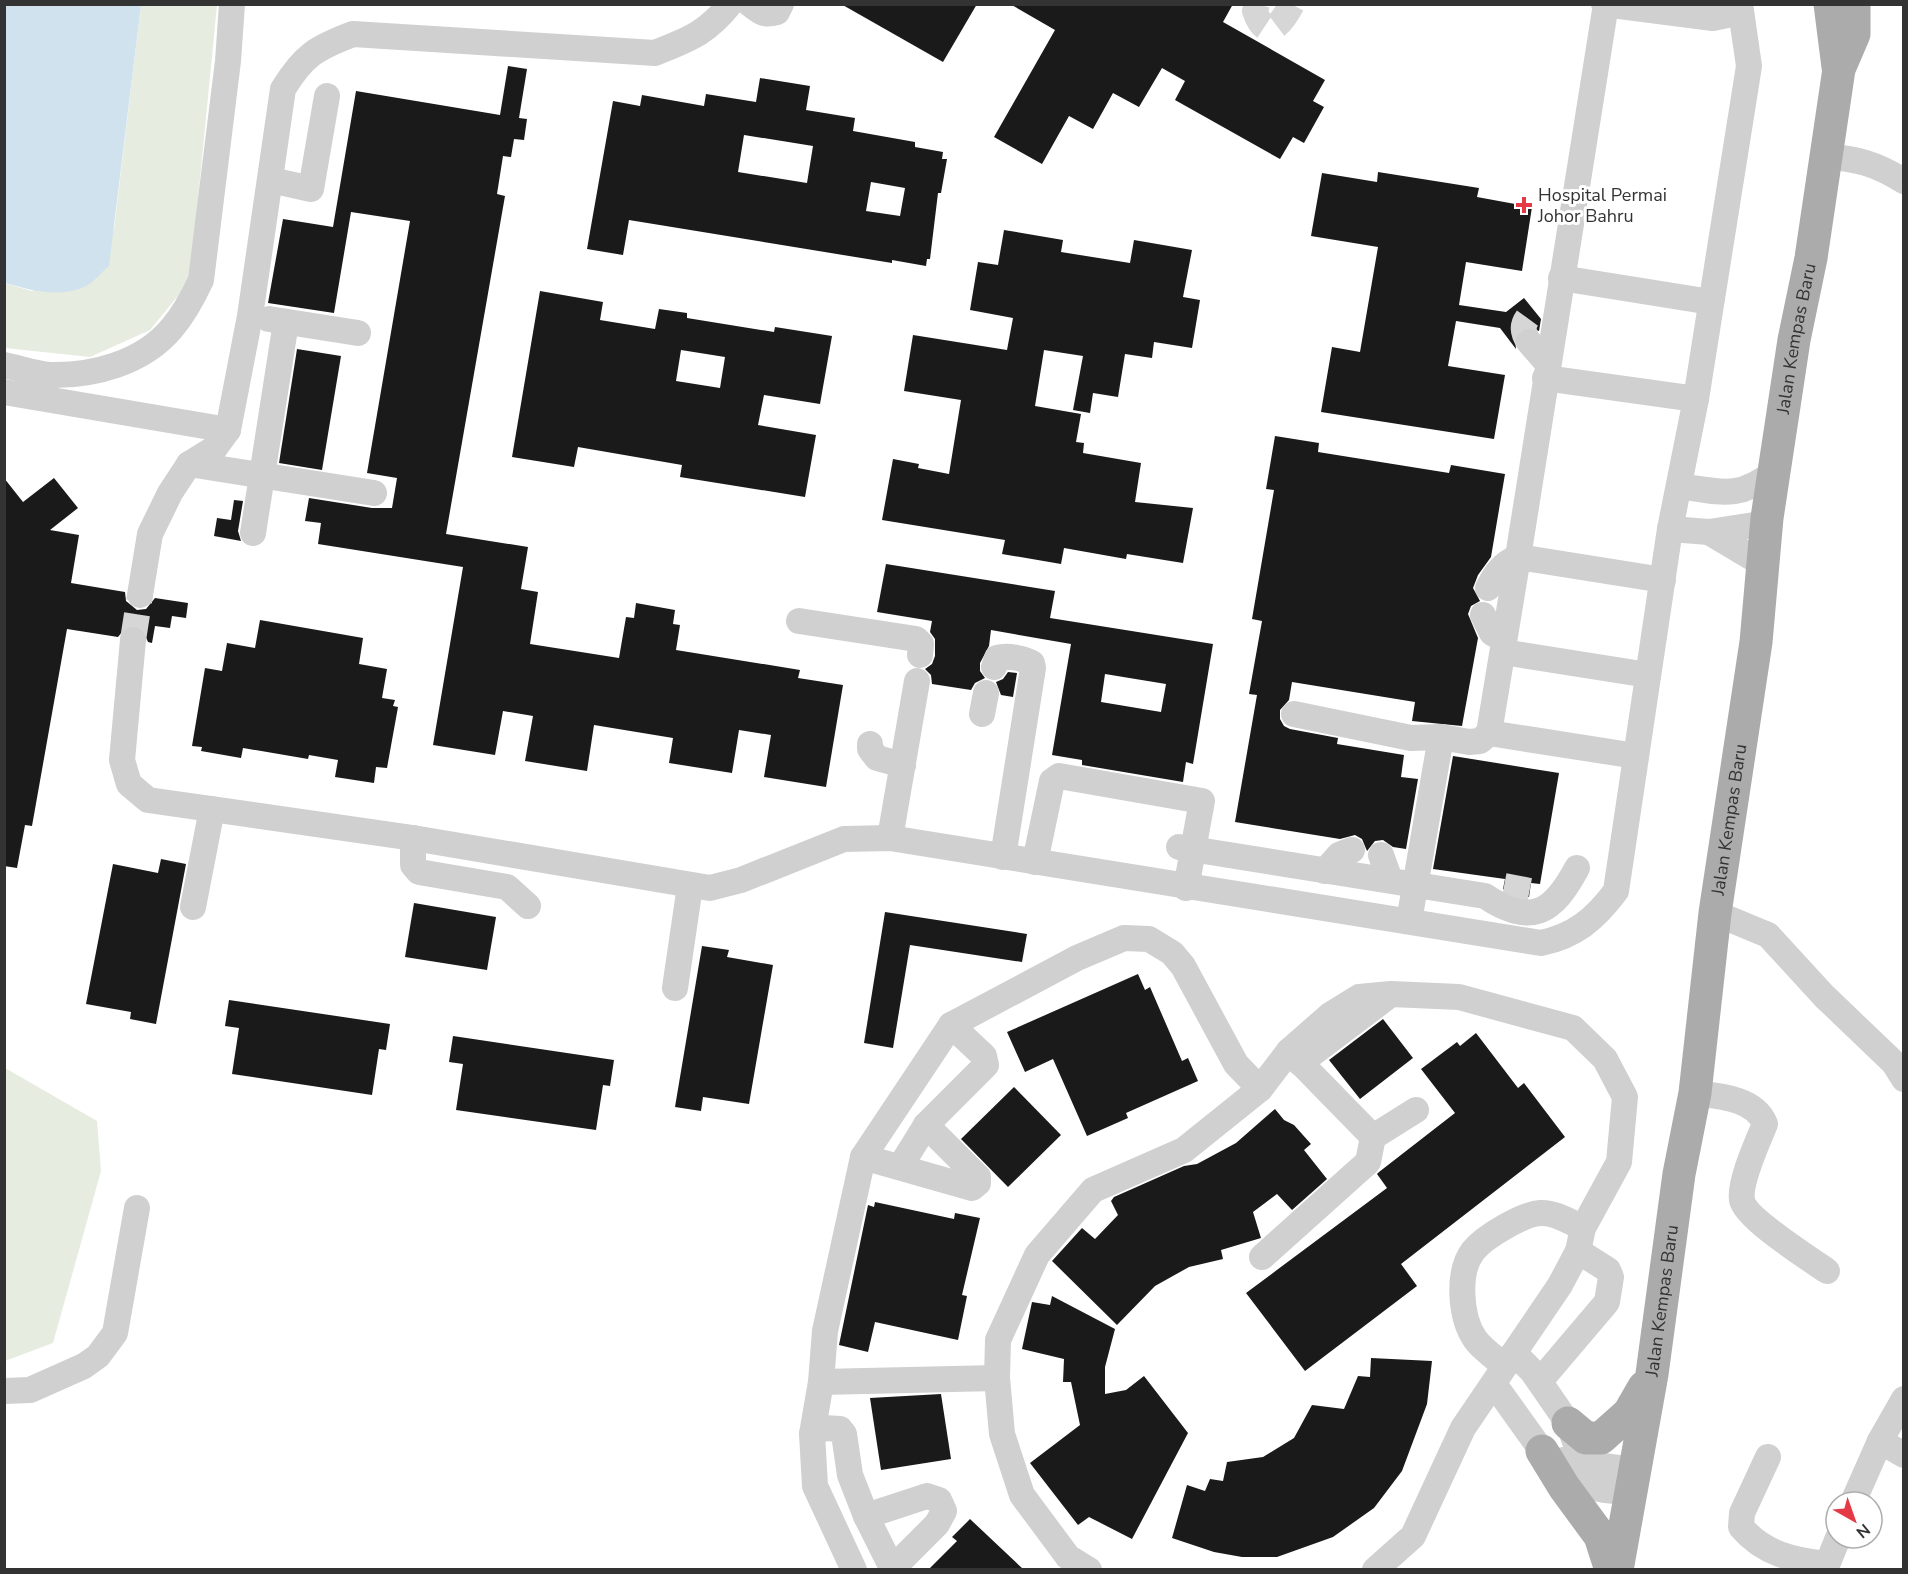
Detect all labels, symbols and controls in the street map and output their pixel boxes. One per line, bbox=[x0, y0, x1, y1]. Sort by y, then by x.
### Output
place label: Hospital Permai Johor Bahru bbox=[1537, 183, 1667, 228]
marker: Hospital Permai Johor Bahru bbox=[1515, 196, 1533, 214]
street label: Jalan Kempas Baru bbox=[1771, 261, 1822, 417]
street label: Jalan Kempas Baru bbox=[1706, 742, 1752, 898]
street label: Jalan Kempas Baru bbox=[1640, 1223, 1684, 1379]
north arrow bbox=[1824, 1490, 1884, 1550]
text: N bbox=[1851, 1518, 1875, 1543]

